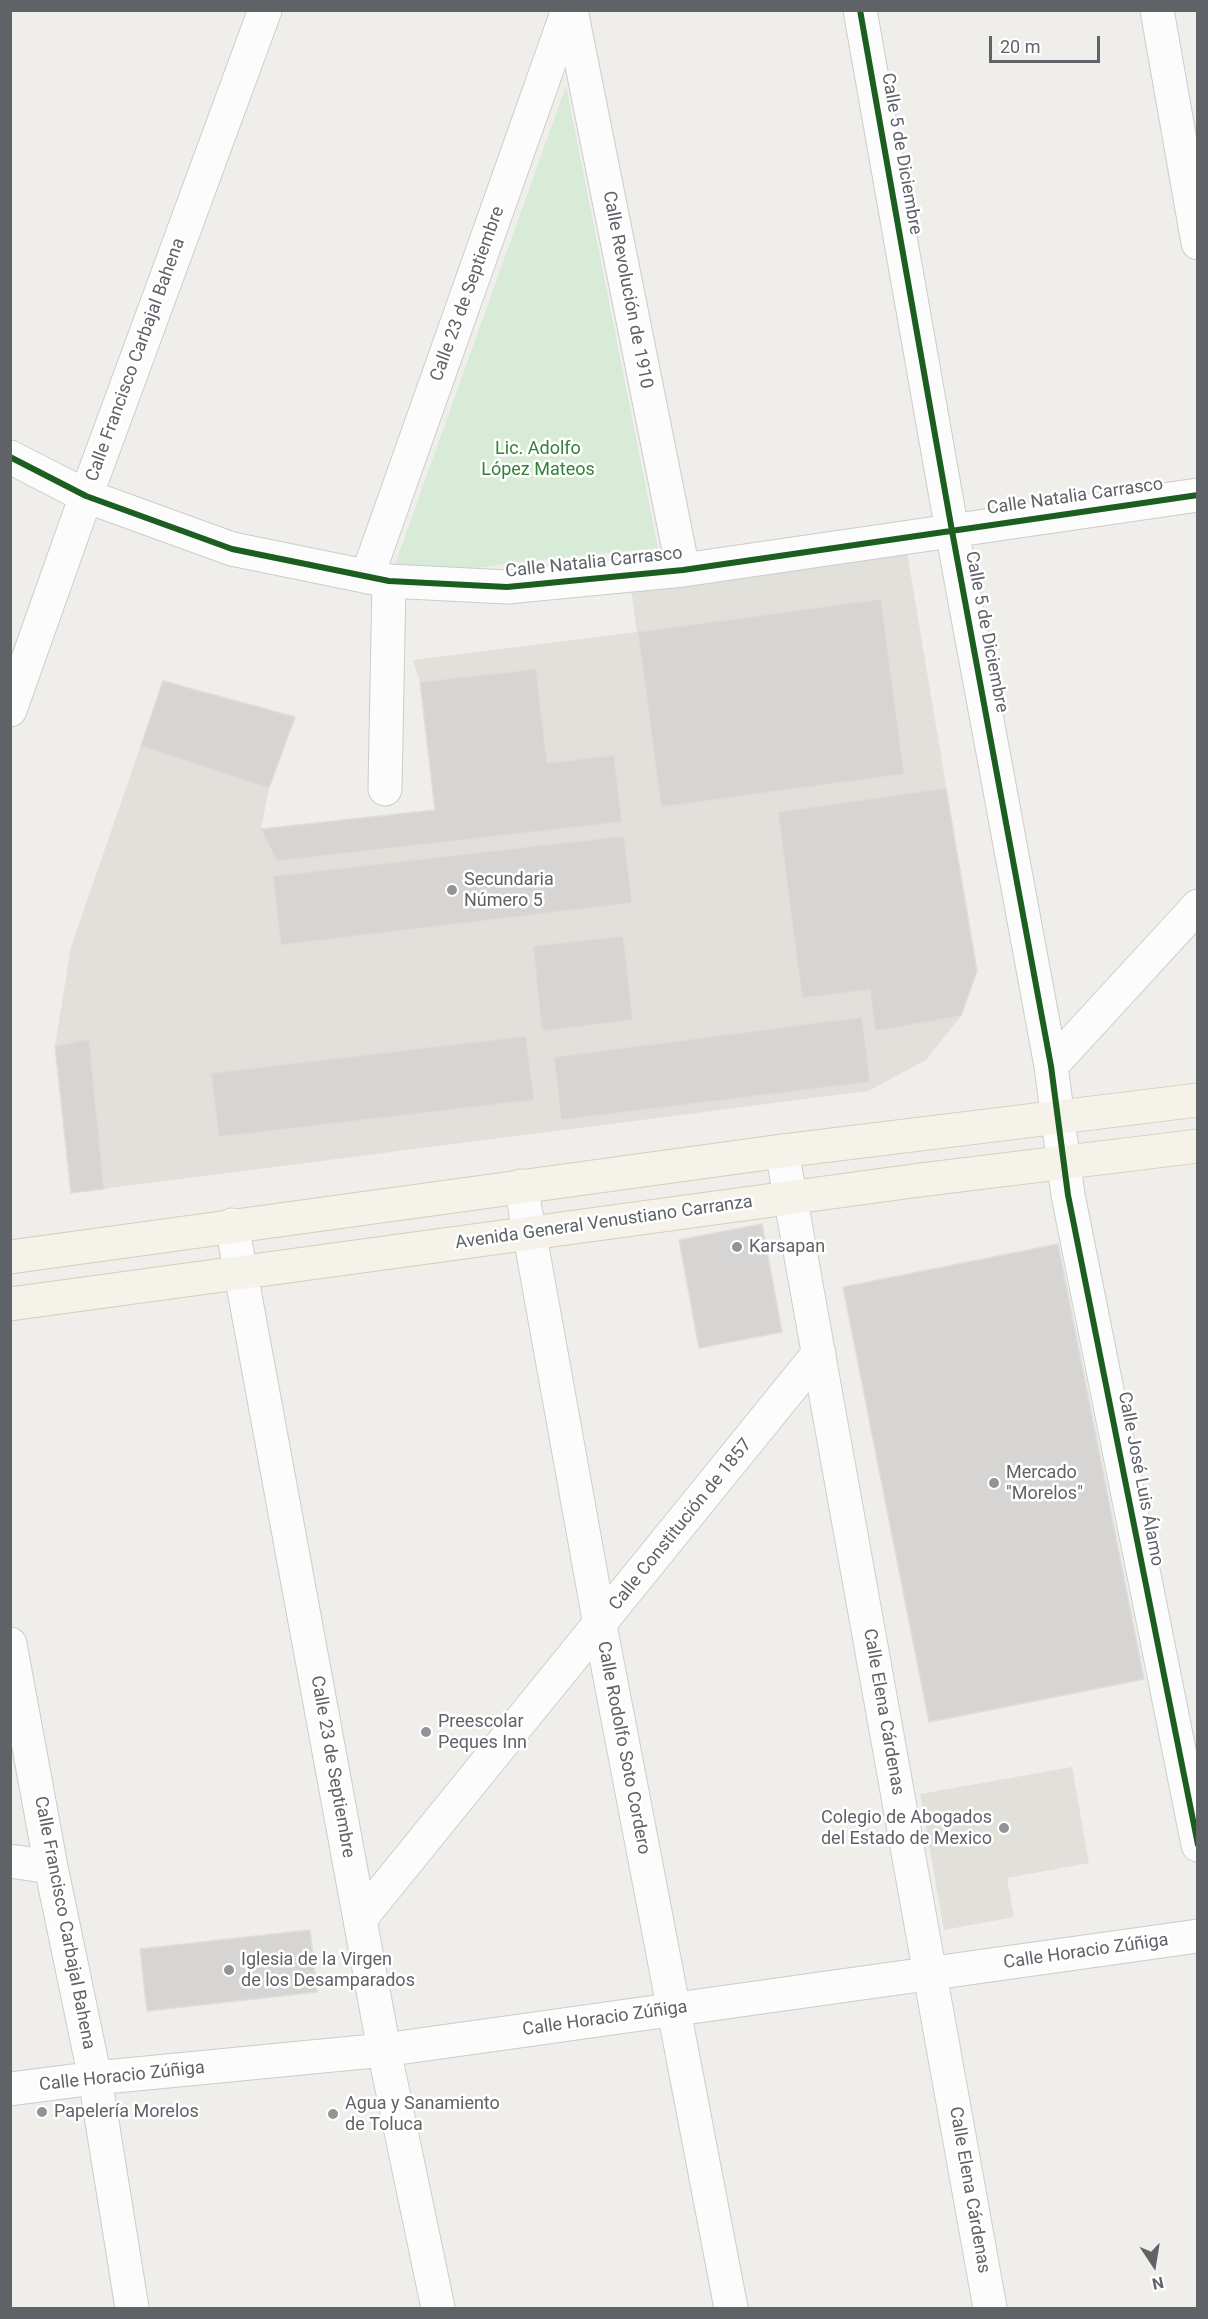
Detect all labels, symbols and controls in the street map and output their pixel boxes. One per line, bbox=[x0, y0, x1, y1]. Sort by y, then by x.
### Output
scale bar bbox=[992, 24, 1103, 62]
text: 20 m bbox=[1000, 36, 1040, 57]
street label: Calle 5 de Diciembre bbox=[876, 71, 926, 237]
street label: Calle Revolución de 1910 bbox=[597, 189, 657, 391]
street label: Calle 23 de Septiembre bbox=[426, 204, 510, 384]
street label: Calle Francisco Carbajal Bahena bbox=[82, 235, 190, 485]
park label: Lic. Adolfo López Mateos bbox=[481, 438, 595, 480]
street label: Calle Natalia Carrasco bbox=[986, 474, 1164, 520]
street label: Calle Natalia Carrasco bbox=[505, 543, 683, 583]
street label: Calle 5 de Diciembre bbox=[960, 549, 1012, 715]
place label: Secundaria Número 5 bbox=[464, 869, 554, 912]
marker: Secundaria Número 5 bbox=[445, 883, 459, 897]
street label: Avenida General Venustiano Carranza bbox=[454, 1191, 754, 1255]
place label: Karsapan bbox=[749, 1236, 825, 1258]
marker: Karsapan bbox=[730, 1240, 744, 1254]
street label: Calle José Luis Álamo bbox=[1113, 1390, 1167, 1568]
street label: Calle Constitución de 1857 bbox=[605, 1435, 757, 1615]
place label: Mercado "Morelos" bbox=[1006, 1462, 1083, 1504]
marker: Mercado "Morelos" bbox=[987, 1476, 1001, 1490]
street label: Calle Elena Cárdenas bbox=[858, 1627, 908, 1797]
street label: Calle Rodolfo Soto Cordero bbox=[592, 1640, 654, 1856]
street label: Calle 23 de Septiembre bbox=[305, 1674, 359, 1860]
place label: Preescolar Peques Inn bbox=[438, 1711, 527, 1754]
marker: Preescolar Peques Inn bbox=[419, 1725, 433, 1739]
street label: Calle Francisco Carbajal Bahena bbox=[29, 1795, 99, 2051]
place label: Colegio de Abogados del Estado de Mexico bbox=[821, 1807, 992, 1850]
marker: Colegio de Abogados del Estado de Mexico bbox=[997, 1821, 1011, 1835]
street label: Calle Horacio Zúñiga bbox=[1002, 1930, 1170, 1974]
place label: Iglesia de la Virgen de los Desamparados bbox=[241, 1949, 415, 1992]
marker: Iglesia de la Virgen de los Desamparados bbox=[222, 1963, 236, 1977]
street label: Calle Horacio Zúñiga bbox=[521, 1997, 689, 2041]
street label: Calle Horacio Zúñiga bbox=[38, 2058, 206, 2096]
place label: Agua y Sanamiento de Toluca bbox=[345, 2093, 500, 2136]
place label: Papelería Morelos bbox=[54, 2101, 199, 2123]
marker: Papelería Morelos bbox=[35, 2105, 49, 2119]
street label: Calle Elena Cárdenas bbox=[944, 2105, 994, 2275]
marker: Agua y Sanamiento de Toluca bbox=[326, 2107, 340, 2121]
north arrow bbox=[1124, 2235, 1184, 2295]
text: N bbox=[1150, 2273, 1165, 2294]

